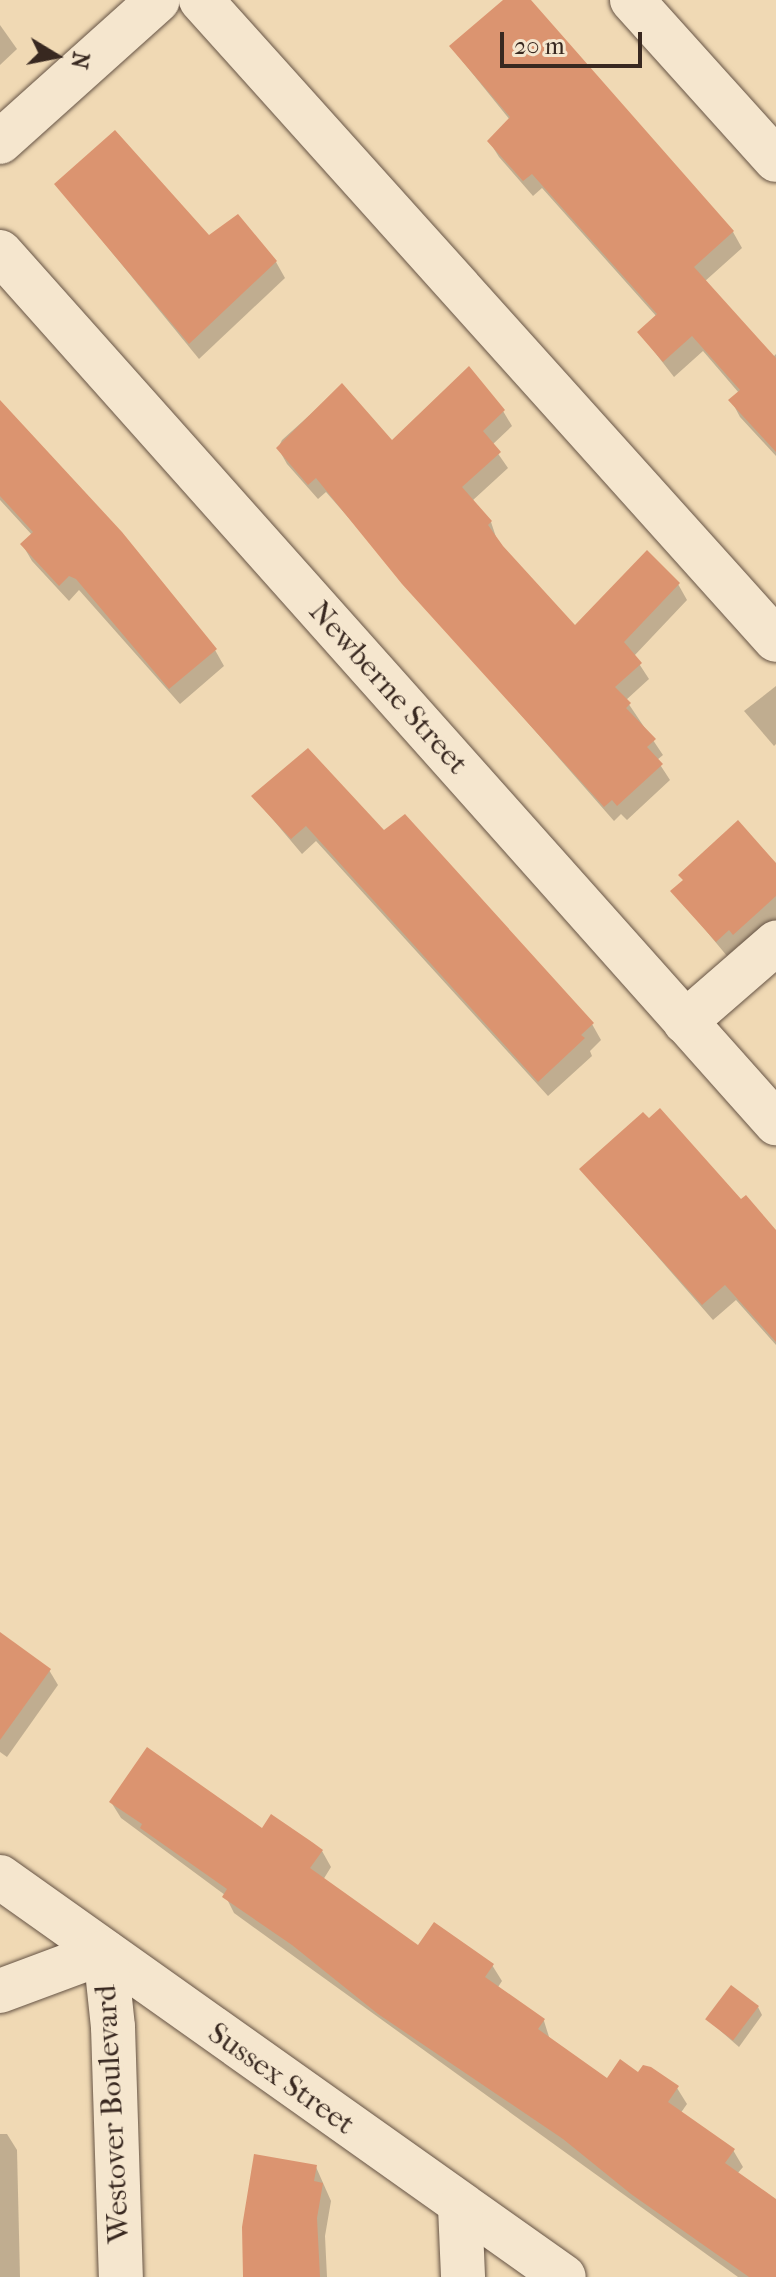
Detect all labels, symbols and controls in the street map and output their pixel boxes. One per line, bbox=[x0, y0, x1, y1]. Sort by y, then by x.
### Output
north arrow bbox=[16, 16, 96, 96]
scale bar bbox=[504, 16, 646, 66]
text: 20 m bbox=[514, 32, 565, 60]
text: N bbox=[65, 50, 94, 71]
street label: Newberne Street bbox=[301, 594, 475, 782]
street label: Westover Boulevard bbox=[88, 1984, 138, 2244]
street label: Sussex Street bbox=[201, 2015, 361, 2143]

